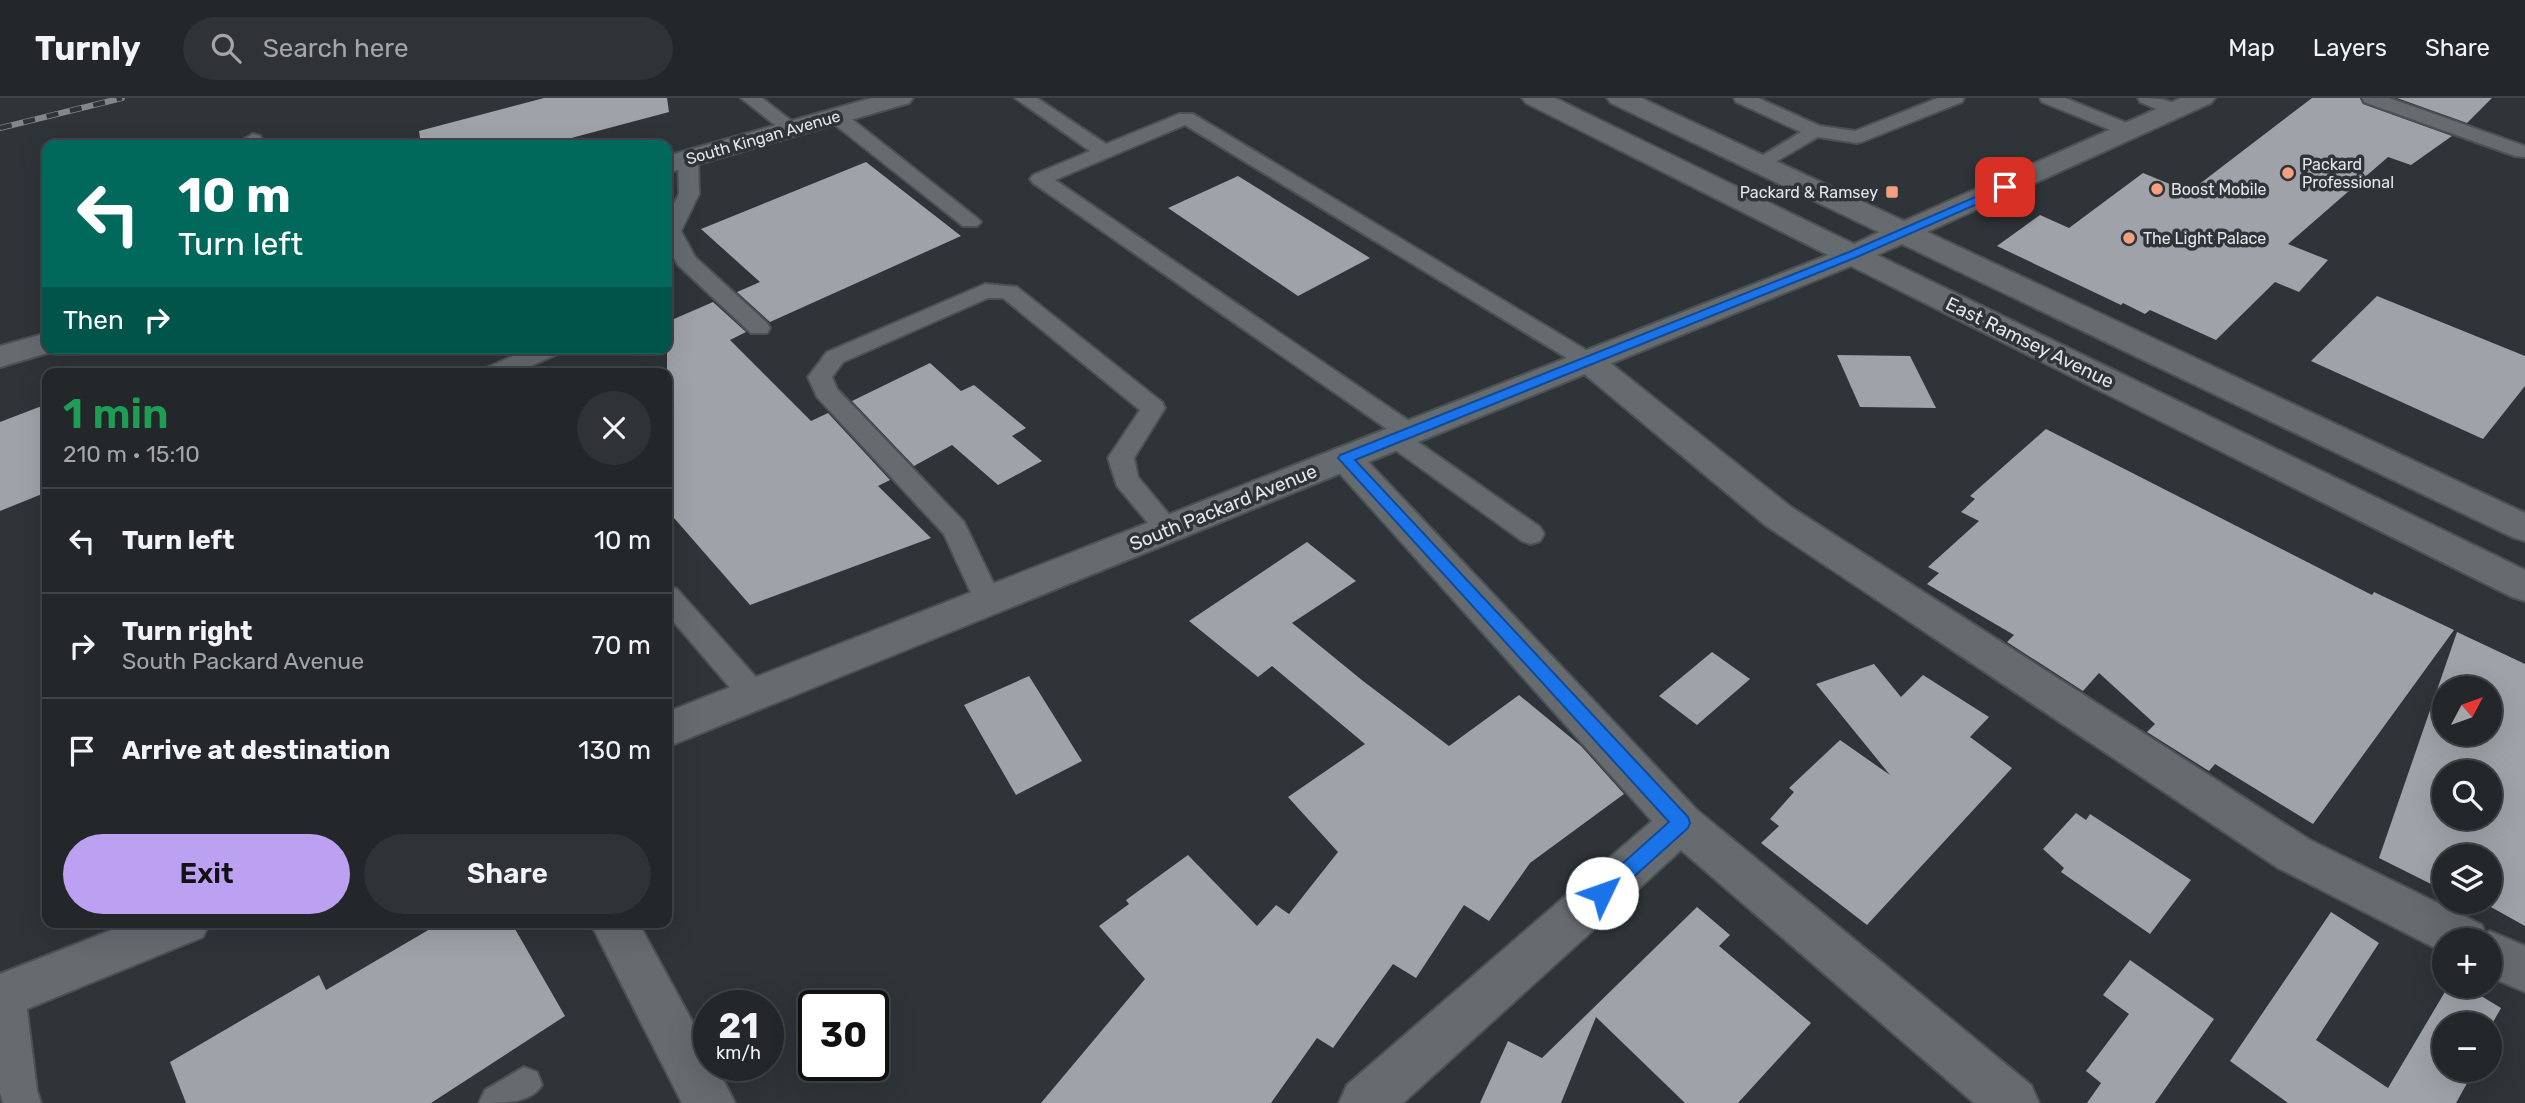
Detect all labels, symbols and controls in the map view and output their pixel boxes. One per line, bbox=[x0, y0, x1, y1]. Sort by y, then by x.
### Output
search box bbox=[183, 17, 673, 80]
text: Turnly bbox=[35, 29, 141, 68]
icon: search bbox=[207, 29, 245, 67]
text: Search here bbox=[263, 33, 409, 64]
text: Map bbox=[2228, 34, 2275, 62]
text: Layers bbox=[2313, 34, 2387, 62]
text: Share bbox=[2425, 34, 2490, 62]
street label: South Kingan Avenue bbox=[684, 106, 842, 169]
place label: Packard Professional bbox=[2302, 155, 2394, 192]
pin bbox=[1975, 157, 2035, 217]
marker: Packard Professional bbox=[2280, 165, 2296, 181]
text: 10 m bbox=[178, 166, 291, 224]
icon: left bbox=[63, 168, 154, 259]
icon: arrive bbox=[1986, 168, 2024, 206]
place label: Boost Mobile bbox=[2171, 180, 2267, 199]
marker: Boost Mobile bbox=[2149, 181, 2165, 197]
place label: Packard & Ramsey bbox=[1740, 183, 1878, 202]
marker: Packard & Ramsey bbox=[1884, 184, 1900, 200]
text: Turn left bbox=[178, 225, 303, 263]
place label: The Light Palace bbox=[2143, 229, 2266, 248]
marker: The Light Palace bbox=[2121, 230, 2137, 246]
street label: East Ramsey Avenue bbox=[1942, 292, 2118, 393]
icon: right bbox=[138, 301, 176, 339]
text: Then bbox=[63, 305, 124, 336]
text: 1 min bbox=[63, 389, 169, 439]
button: close bbox=[577, 391, 651, 465]
text: 210 m · 15:10 bbox=[63, 440, 200, 468]
street label: South Packard Avenue bbox=[1126, 459, 1320, 556]
icon: left bbox=[63, 522, 101, 560]
text: Turn left bbox=[122, 525, 234, 556]
text: 10 m bbox=[594, 525, 651, 556]
text: Turn right bbox=[122, 616, 252, 647]
icon: right bbox=[63, 627, 101, 665]
text: 70 m bbox=[592, 630, 651, 661]
text: South Packard Avenue bbox=[122, 647, 364, 675]
north arrow bbox=[2432, 676, 2502, 746]
map controls bbox=[2432, 676, 2502, 1082]
icon: arrive bbox=[63, 732, 101, 770]
text: Arrive at destination bbox=[122, 735, 390, 766]
text: 130 m bbox=[578, 735, 651, 766]
button: search bbox=[2432, 760, 2502, 830]
button: Exit bbox=[63, 834, 350, 914]
button: Share bbox=[364, 834, 651, 914]
button: layers bbox=[2432, 844, 2502, 914]
position arrow bbox=[1565, 856, 1639, 930]
button: + bbox=[2432, 928, 2502, 998]
speed limit sign: 30 bbox=[798, 990, 889, 1081]
text: 21 bbox=[718, 1005, 759, 1047]
button: − bbox=[2432, 1012, 2502, 1082]
text: km/h bbox=[716, 1042, 761, 1064]

